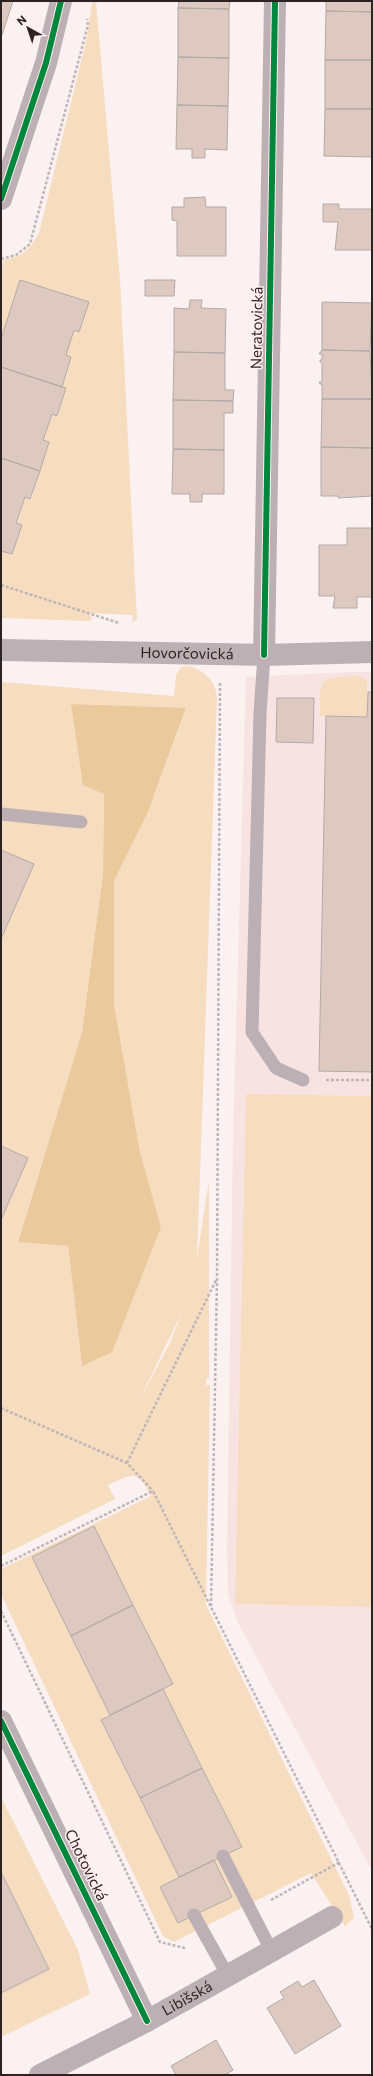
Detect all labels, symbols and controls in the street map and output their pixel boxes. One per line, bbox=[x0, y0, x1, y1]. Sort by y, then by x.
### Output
north arrow bbox=[8, 8, 48, 48]
text: N bbox=[14, 12, 29, 28]
street label: Neratovická bbox=[246, 287, 266, 369]
street label: Hovorčovická bbox=[140, 643, 234, 662]
street label: Chotovická bbox=[62, 1826, 112, 1903]
street label: Libišská bbox=[158, 1976, 215, 2019]

